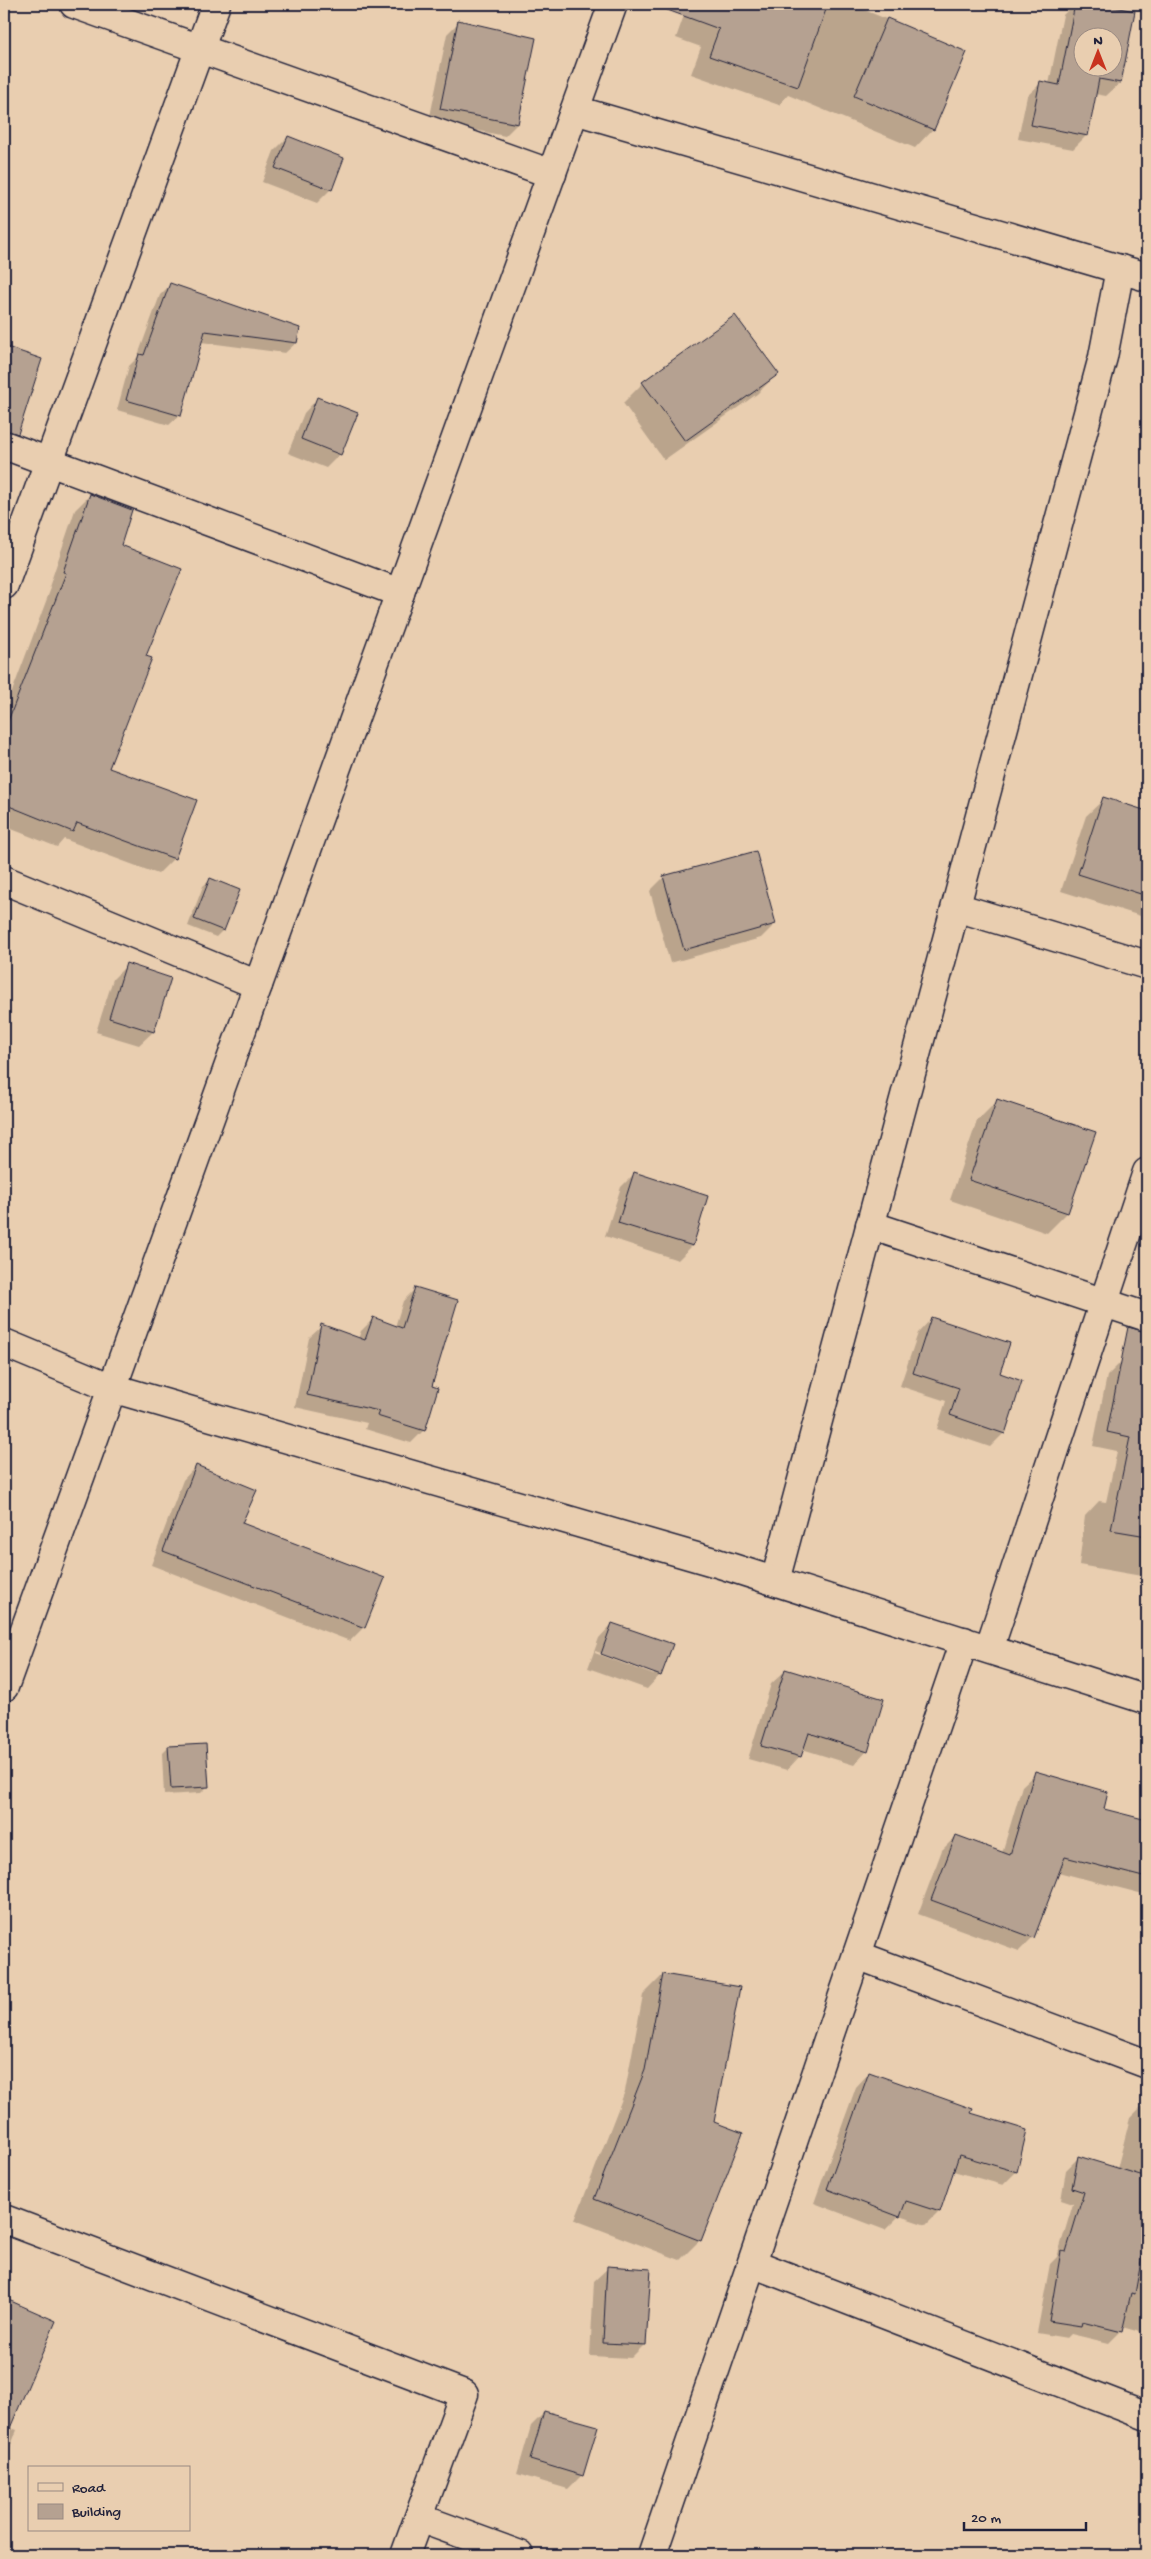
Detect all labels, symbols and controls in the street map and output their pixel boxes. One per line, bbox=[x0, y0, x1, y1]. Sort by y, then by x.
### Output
north arrow bbox=[1074, 28, 1124, 78]
text: N bbox=[1093, 33, 1103, 50]
legend bbox=[28, 2466, 190, 2532]
text: Road bbox=[72, 2480, 106, 2498]
scale bar bbox=[964, 2499, 1086, 2531]
text: Building bbox=[71, 2504, 121, 2522]
text: 20 m bbox=[971, 2510, 1001, 2528]

